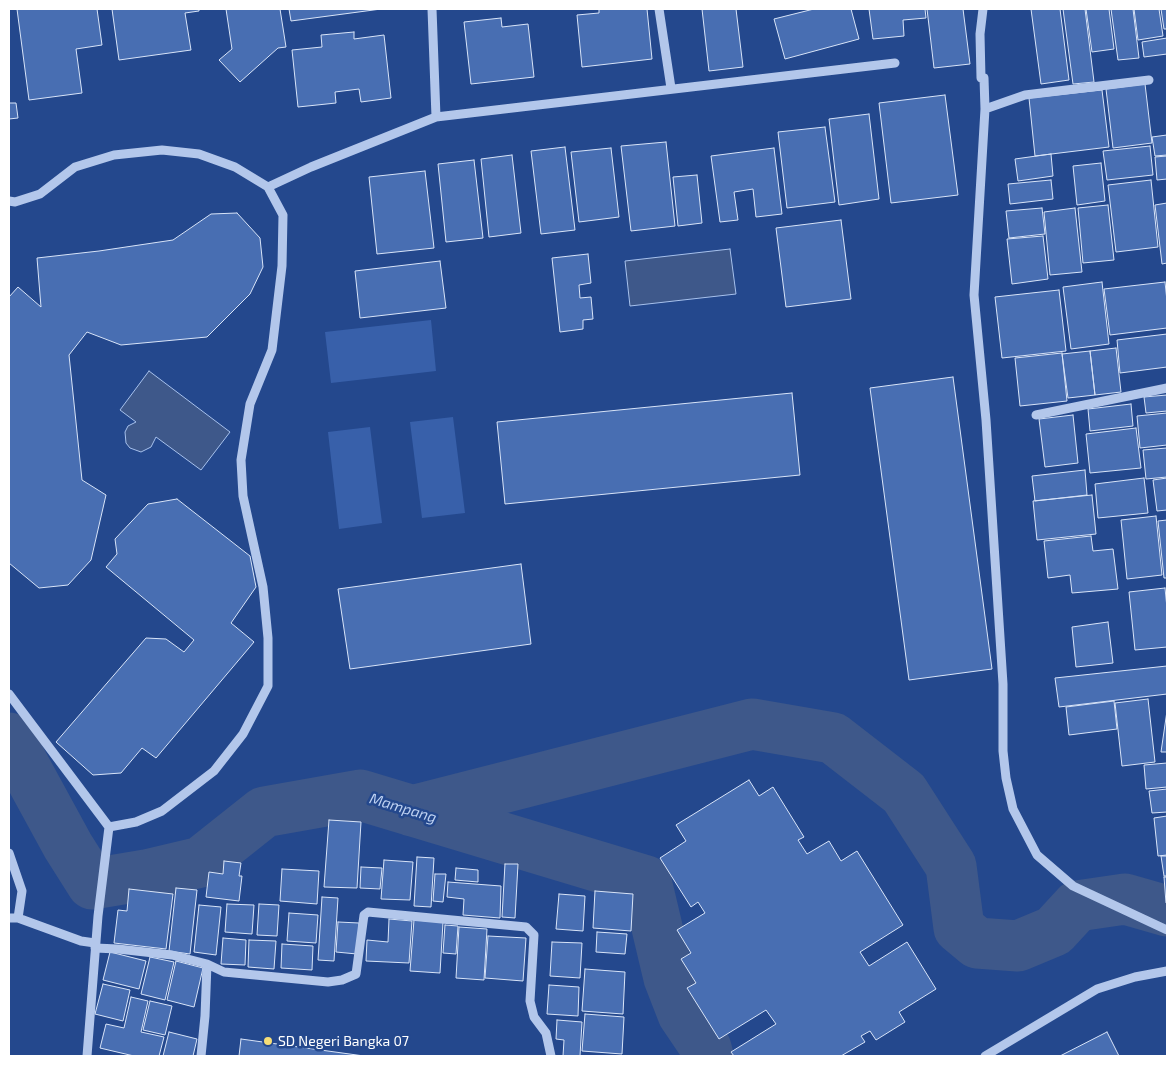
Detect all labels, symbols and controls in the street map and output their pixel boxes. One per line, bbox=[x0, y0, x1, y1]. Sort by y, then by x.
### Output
water label: Mampang bbox=[367, 789, 439, 827]
place label: SD Negeri Bangka 07 bbox=[278, 1033, 409, 1049]
marker: SD Negeri Bangka 07 bbox=[262, 1035, 274, 1047]

